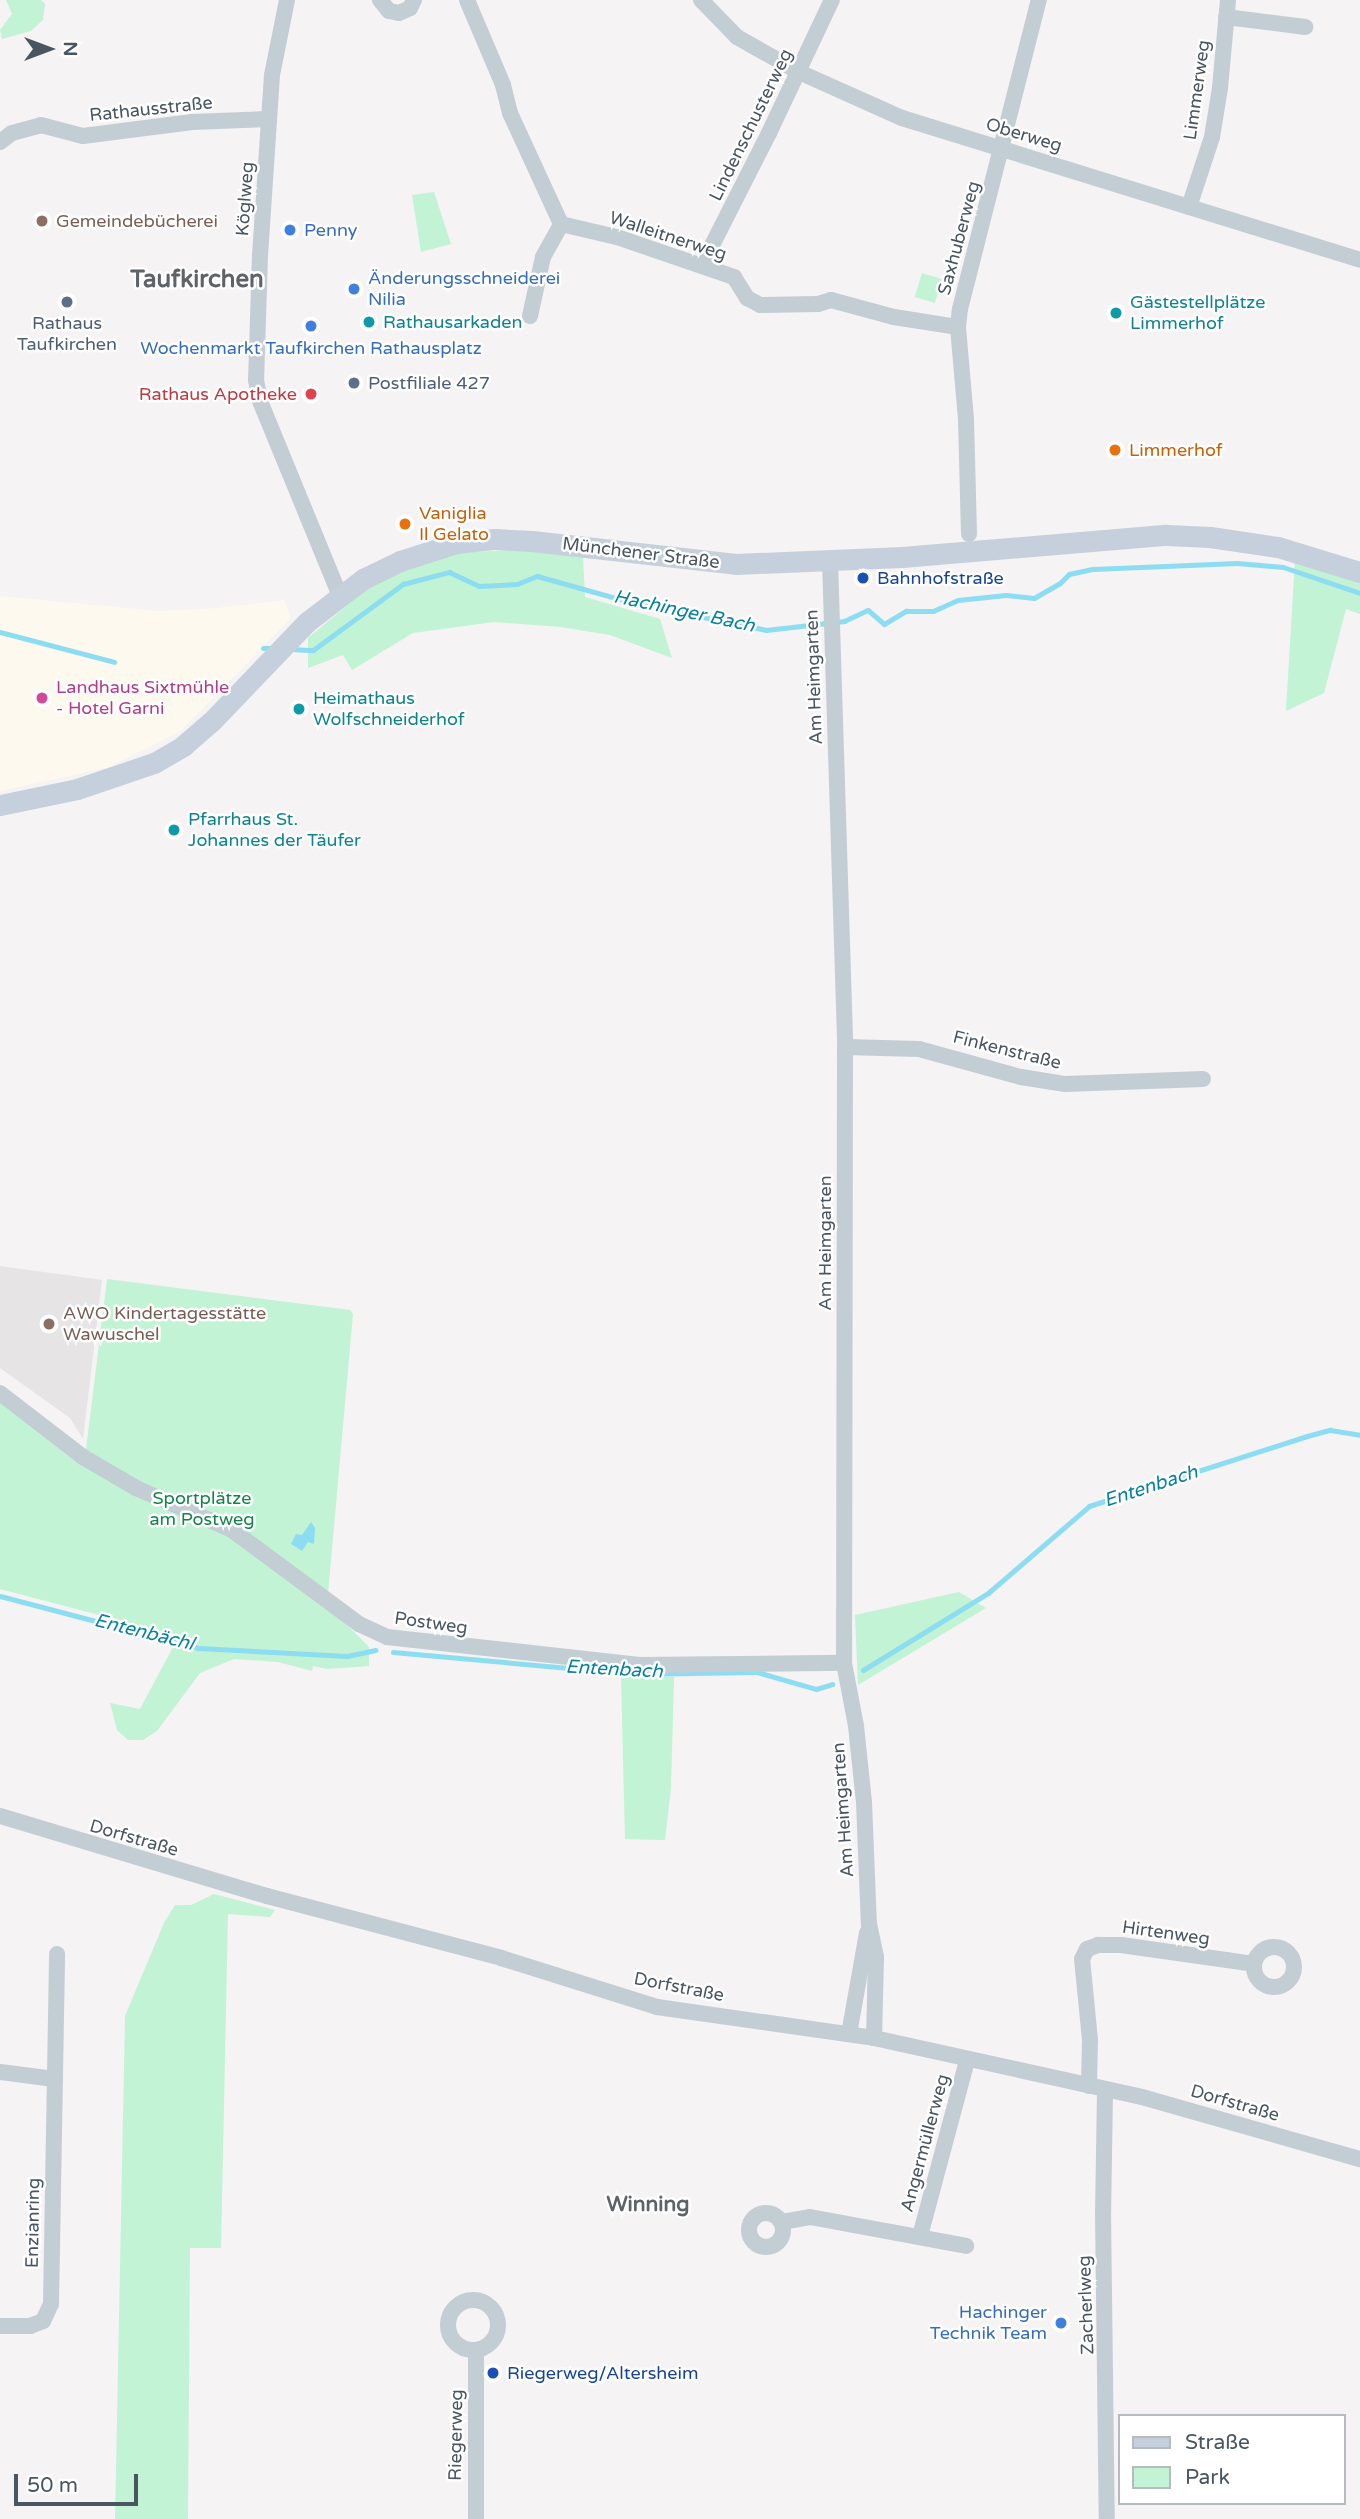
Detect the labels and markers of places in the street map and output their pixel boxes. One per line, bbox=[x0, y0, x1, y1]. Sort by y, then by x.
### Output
place label: Gemeindebücherei bbox=[56, 210, 218, 232]
marker: Gemeindebücherei bbox=[34, 213, 50, 229]
place label: Penny bbox=[304, 219, 357, 241]
marker: Penny bbox=[282, 222, 298, 238]
place label: Änderungsschneiderei Nilia bbox=[368, 268, 560, 310]
marker: Änderungsschneiderei Nilia bbox=[346, 281, 362, 297]
place label: Gästestellplätze Limmerhof bbox=[1130, 292, 1265, 334]
marker: Rathaus Taufkirchen bbox=[59, 294, 75, 310]
marker: Gästestellplätze Limmerhof bbox=[1108, 305, 1124, 321]
place label: Rathausarkaden bbox=[383, 311, 522, 333]
place label: Rathaus Taufkirchen bbox=[17, 313, 117, 356]
marker: Rathausarkaden bbox=[361, 314, 377, 330]
marker: Wochenmarkt Taufkirchen Rathausplatz bbox=[303, 318, 319, 334]
place label: Wochenmarkt Taufkirchen Rathausplatz bbox=[140, 337, 482, 359]
place label: Postfiliale 427 bbox=[368, 372, 490, 394]
marker: Postfiliale 427 bbox=[346, 375, 362, 391]
place label: Rathaus Apotheke bbox=[139, 383, 297, 405]
marker: Rathaus Apotheke bbox=[303, 386, 319, 402]
place label: Limmerhof bbox=[1129, 439, 1223, 461]
marker: Limmerhof bbox=[1107, 442, 1123, 458]
place label: Vaniglia Il Gelato bbox=[419, 503, 489, 546]
marker: Vaniglia Il Gelato bbox=[397, 516, 413, 532]
place label: Bahnhofstraße bbox=[877, 567, 1004, 589]
marker: Bahnhofstraße bbox=[855, 570, 871, 586]
place label: Landhaus Sixtmühle - Hotel Garni bbox=[56, 677, 229, 720]
place label: Heimathaus Wolfschneiderhof bbox=[313, 688, 465, 730]
marker: Landhaus Sixtmühle - Hotel Garni bbox=[34, 690, 50, 706]
marker: Heimathaus Wolfschneiderhof bbox=[291, 701, 307, 717]
place label: Pfarrhaus St. Johannes der Täufer bbox=[188, 809, 361, 852]
marker: Pfarrhaus St. Johannes der Täufer bbox=[166, 822, 182, 838]
place label: AWO Kindertagesstätte Wawuschel bbox=[63, 1303, 266, 1346]
marker: AWO Kindertagesstätte Wawuschel bbox=[41, 1316, 57, 1332]
place label: Hachinger Technik Team bbox=[930, 2302, 1047, 2344]
marker: Hachinger Technik Team bbox=[1053, 2315, 1069, 2331]
place label: Riegerweg/Altersheim bbox=[507, 2362, 698, 2384]
marker: Riegerweg/Altersheim bbox=[485, 2365, 501, 2381]

